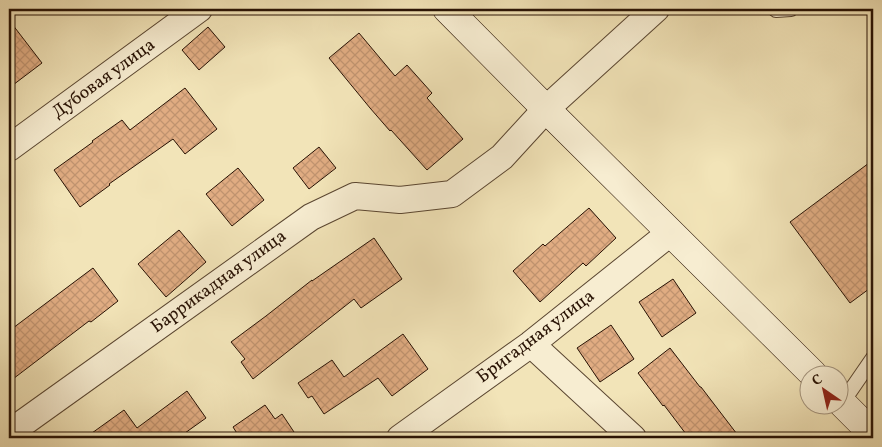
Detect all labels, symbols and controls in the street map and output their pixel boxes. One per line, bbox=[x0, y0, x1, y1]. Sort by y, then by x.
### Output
street label: Дубовая улица bbox=[47, 33, 161, 125]
street label: Баррикадная улица bbox=[146, 224, 292, 340]
street label: Бригадная улица bbox=[472, 284, 600, 390]
north arrow bbox=[800, 364, 850, 414]
text: С bbox=[809, 370, 827, 391]

